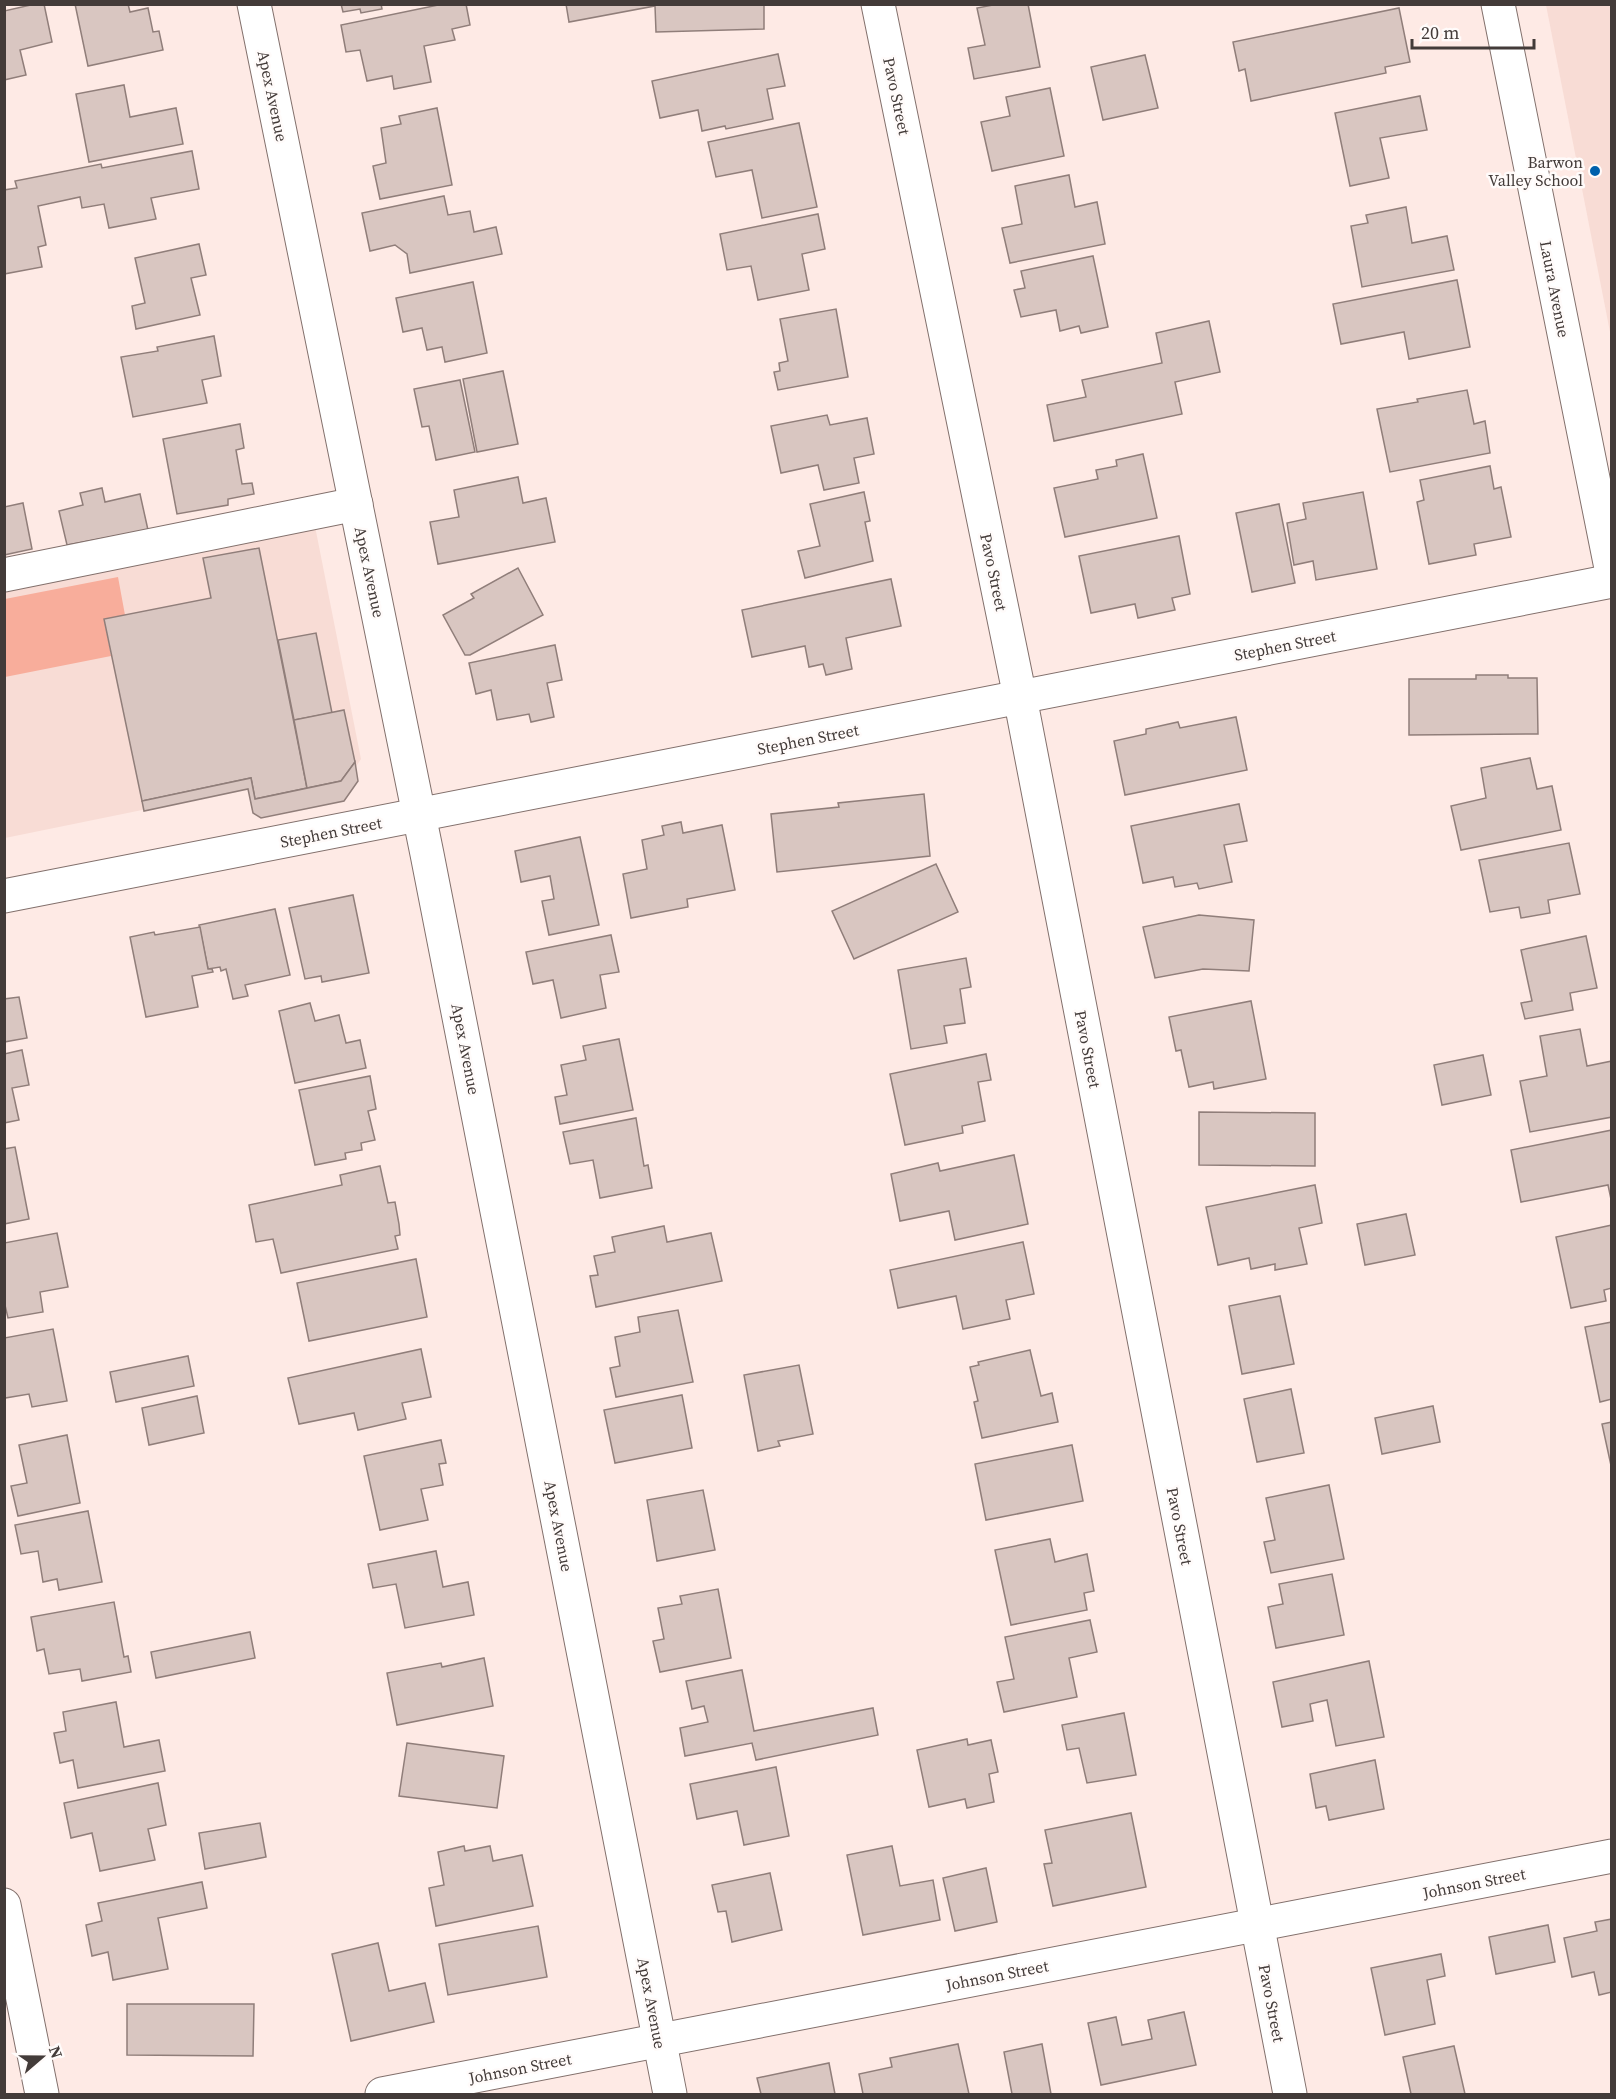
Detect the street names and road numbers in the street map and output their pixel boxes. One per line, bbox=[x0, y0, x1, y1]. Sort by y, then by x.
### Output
street label: Apex Avenue bbox=[253, 49, 293, 143]
street label: Pavo Street bbox=[878, 55, 916, 138]
street label: Laura Avenue bbox=[1535, 239, 1575, 339]
street label: Apex Avenue bbox=[350, 525, 390, 619]
street label: Pavo Street bbox=[975, 531, 1013, 614]
street label: Stephen Street bbox=[1232, 624, 1338, 666]
street label: Stephen Street bbox=[755, 718, 861, 760]
street label: Stephen Street bbox=[278, 811, 384, 853]
street label: Apex Avenue bbox=[446, 1002, 486, 1096]
street label: Pavo Street bbox=[1070, 1008, 1106, 1091]
street label: Apex Avenue bbox=[539, 1479, 579, 1573]
street label: Pavo Street bbox=[1162, 1485, 1198, 1568]
street label: Johnson Street bbox=[1420, 1862, 1528, 1904]
street label: Johnson Street bbox=[943, 1954, 1051, 1996]
street label: Apex Avenue bbox=[632, 1956, 672, 2050]
street label: Pavo Street bbox=[1254, 1962, 1290, 2045]
street label: Johnson Street bbox=[466, 2047, 574, 2089]

